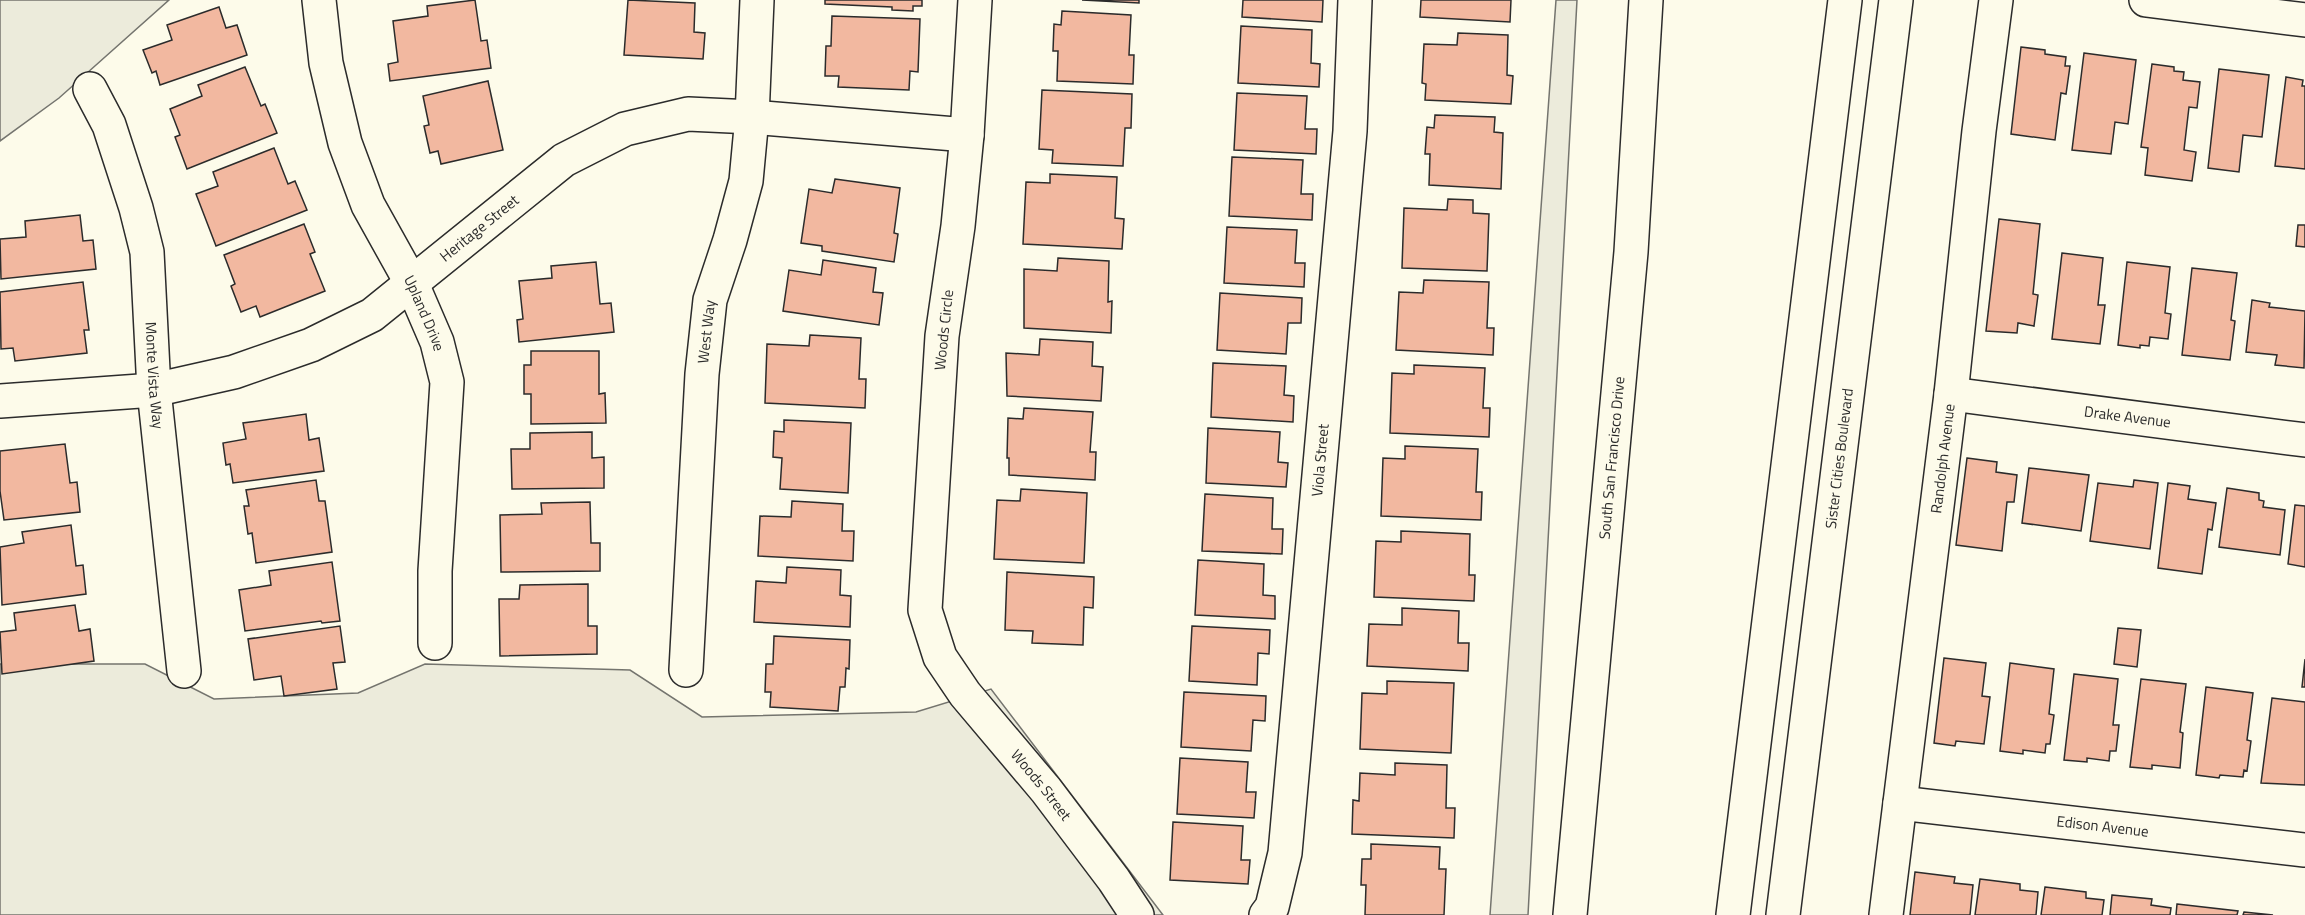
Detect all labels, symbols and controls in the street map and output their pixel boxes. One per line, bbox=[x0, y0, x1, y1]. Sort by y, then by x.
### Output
street label: Heritage Street bbox=[434, 188, 524, 267]
street label: Upland Drive bbox=[398, 271, 451, 353]
street label: Woods Circle bbox=[928, 288, 959, 371]
street label: West Way bbox=[691, 299, 721, 365]
street label: Monte Vista Way bbox=[140, 321, 170, 430]
street label: South San Francisco Drive bbox=[1593, 375, 1630, 540]
street label: Sister Cities Boulevard bbox=[1819, 387, 1859, 530]
street label: Drake Avenue bbox=[2083, 399, 2172, 433]
street label: Randolph Avenue bbox=[1924, 402, 1961, 515]
street label: Viola Street bbox=[1305, 422, 1335, 497]
street label: Woods Street bbox=[1005, 744, 1078, 826]
street label: Edison Avenue bbox=[2055, 809, 2150, 843]

